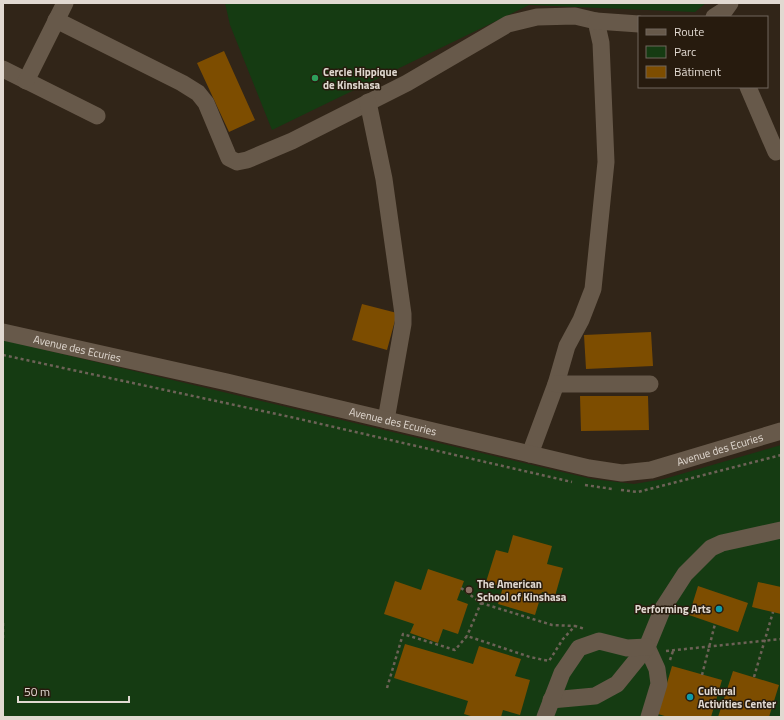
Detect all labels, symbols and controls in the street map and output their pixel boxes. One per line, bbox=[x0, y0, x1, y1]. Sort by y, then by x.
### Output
legend bbox=[638, 16, 768, 88]
text: Route bbox=[674, 22, 704, 41]
text: Parc bbox=[674, 42, 696, 61]
text: Bâtiment bbox=[674, 62, 722, 81]
place label: Cercle Hippique de Kinshasa bbox=[323, 64, 398, 93]
marker: Cercle Hippique de Kinshasa bbox=[310, 73, 320, 83]
street label: Avenue des Ecuries bbox=[32, 331, 123, 366]
street label: Avenue des Ecuries bbox=[348, 403, 438, 440]
street label: Avenue des Ecuries bbox=[675, 429, 765, 470]
place label: The American School of Kinshasa bbox=[477, 576, 567, 605]
marker: The American School of Kinshasa bbox=[464, 585, 474, 595]
place label: Performing Arts bbox=[635, 601, 711, 617]
marker: Performing Arts bbox=[714, 604, 724, 614]
scale bar bbox=[18, 678, 129, 704]
text: 50 m bbox=[24, 682, 50, 701]
place label: Cultural Activities Center bbox=[698, 683, 776, 712]
marker: Cultural Activities Center bbox=[685, 692, 695, 702]

